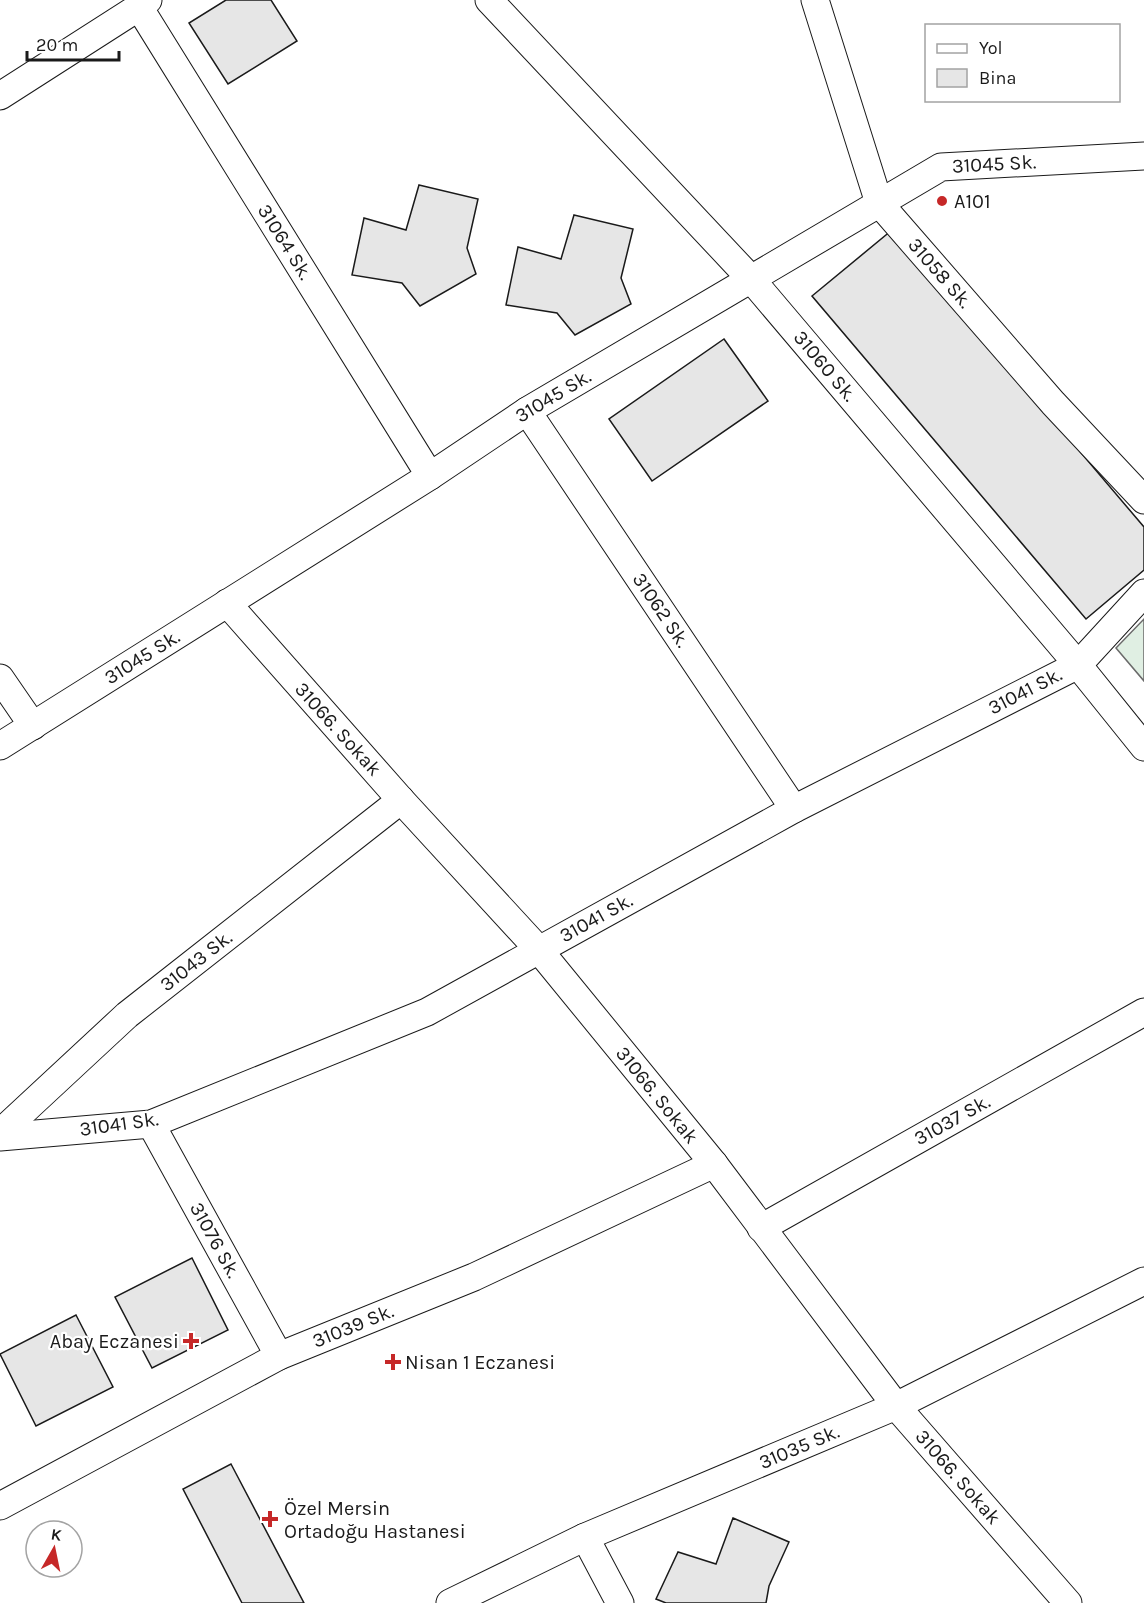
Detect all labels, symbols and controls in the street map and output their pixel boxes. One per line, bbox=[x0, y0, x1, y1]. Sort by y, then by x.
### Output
scale bar bbox=[27, 24, 118, 62]
legend bbox=[925, 24, 1120, 102]
text: 20 m bbox=[36, 34, 78, 56]
text: Yol bbox=[979, 37, 1003, 59]
text: Bina bbox=[979, 67, 1016, 89]
street label: 31045 Sk. bbox=[951, 150, 1037, 178]
place label: A101 bbox=[954, 190, 991, 213]
marker: A101 bbox=[935, 194, 949, 208]
street label: 31064 Sk. bbox=[253, 200, 317, 284]
street label: 31058 Sk. bbox=[903, 233, 977, 313]
street label: 31060 Sk. bbox=[789, 326, 861, 406]
street label: 31045 Sk. bbox=[511, 364, 595, 428]
street label: 31062 Sk. bbox=[628, 568, 694, 652]
street label: 31045 Sk. bbox=[100, 625, 184, 689]
street label: 31041 Sk. bbox=[984, 663, 1066, 719]
street label: 31066. Sokak bbox=[290, 677, 386, 781]
street label: 31041 Sk. bbox=[556, 889, 636, 947]
street label: 31043 Sk. bbox=[155, 926, 237, 996]
street label: 31066. Sokak bbox=[611, 1042, 703, 1148]
street label: 31037 Sk. bbox=[910, 1090, 994, 1150]
street label: 31041 Sk. bbox=[78, 1107, 160, 1141]
street label: 31076 Sk. bbox=[185, 1198, 245, 1282]
street label: 31039 Sk. bbox=[309, 1299, 397, 1353]
place label: Abay Eczanesi bbox=[50, 1330, 179, 1353]
marker: Abay Eczanesi bbox=[184, 1334, 198, 1348]
place label: Nisan 1 Eczanesi bbox=[405, 1351, 555, 1374]
marker: Nisan 1 Eczanesi bbox=[386, 1355, 400, 1369]
street label: 31035 Sk. bbox=[755, 1420, 843, 1474]
street label: 31066. Sokak bbox=[911, 1425, 1005, 1529]
place label: Özel Mersin Ortadoğu Hastanesi bbox=[284, 1497, 466, 1543]
marker: Özel Mersin Ortadoğu Hastanesi bbox=[261, 1510, 279, 1528]
north arrow bbox=[24, 1519, 84, 1579]
text: K bbox=[50, 1524, 63, 1545]

